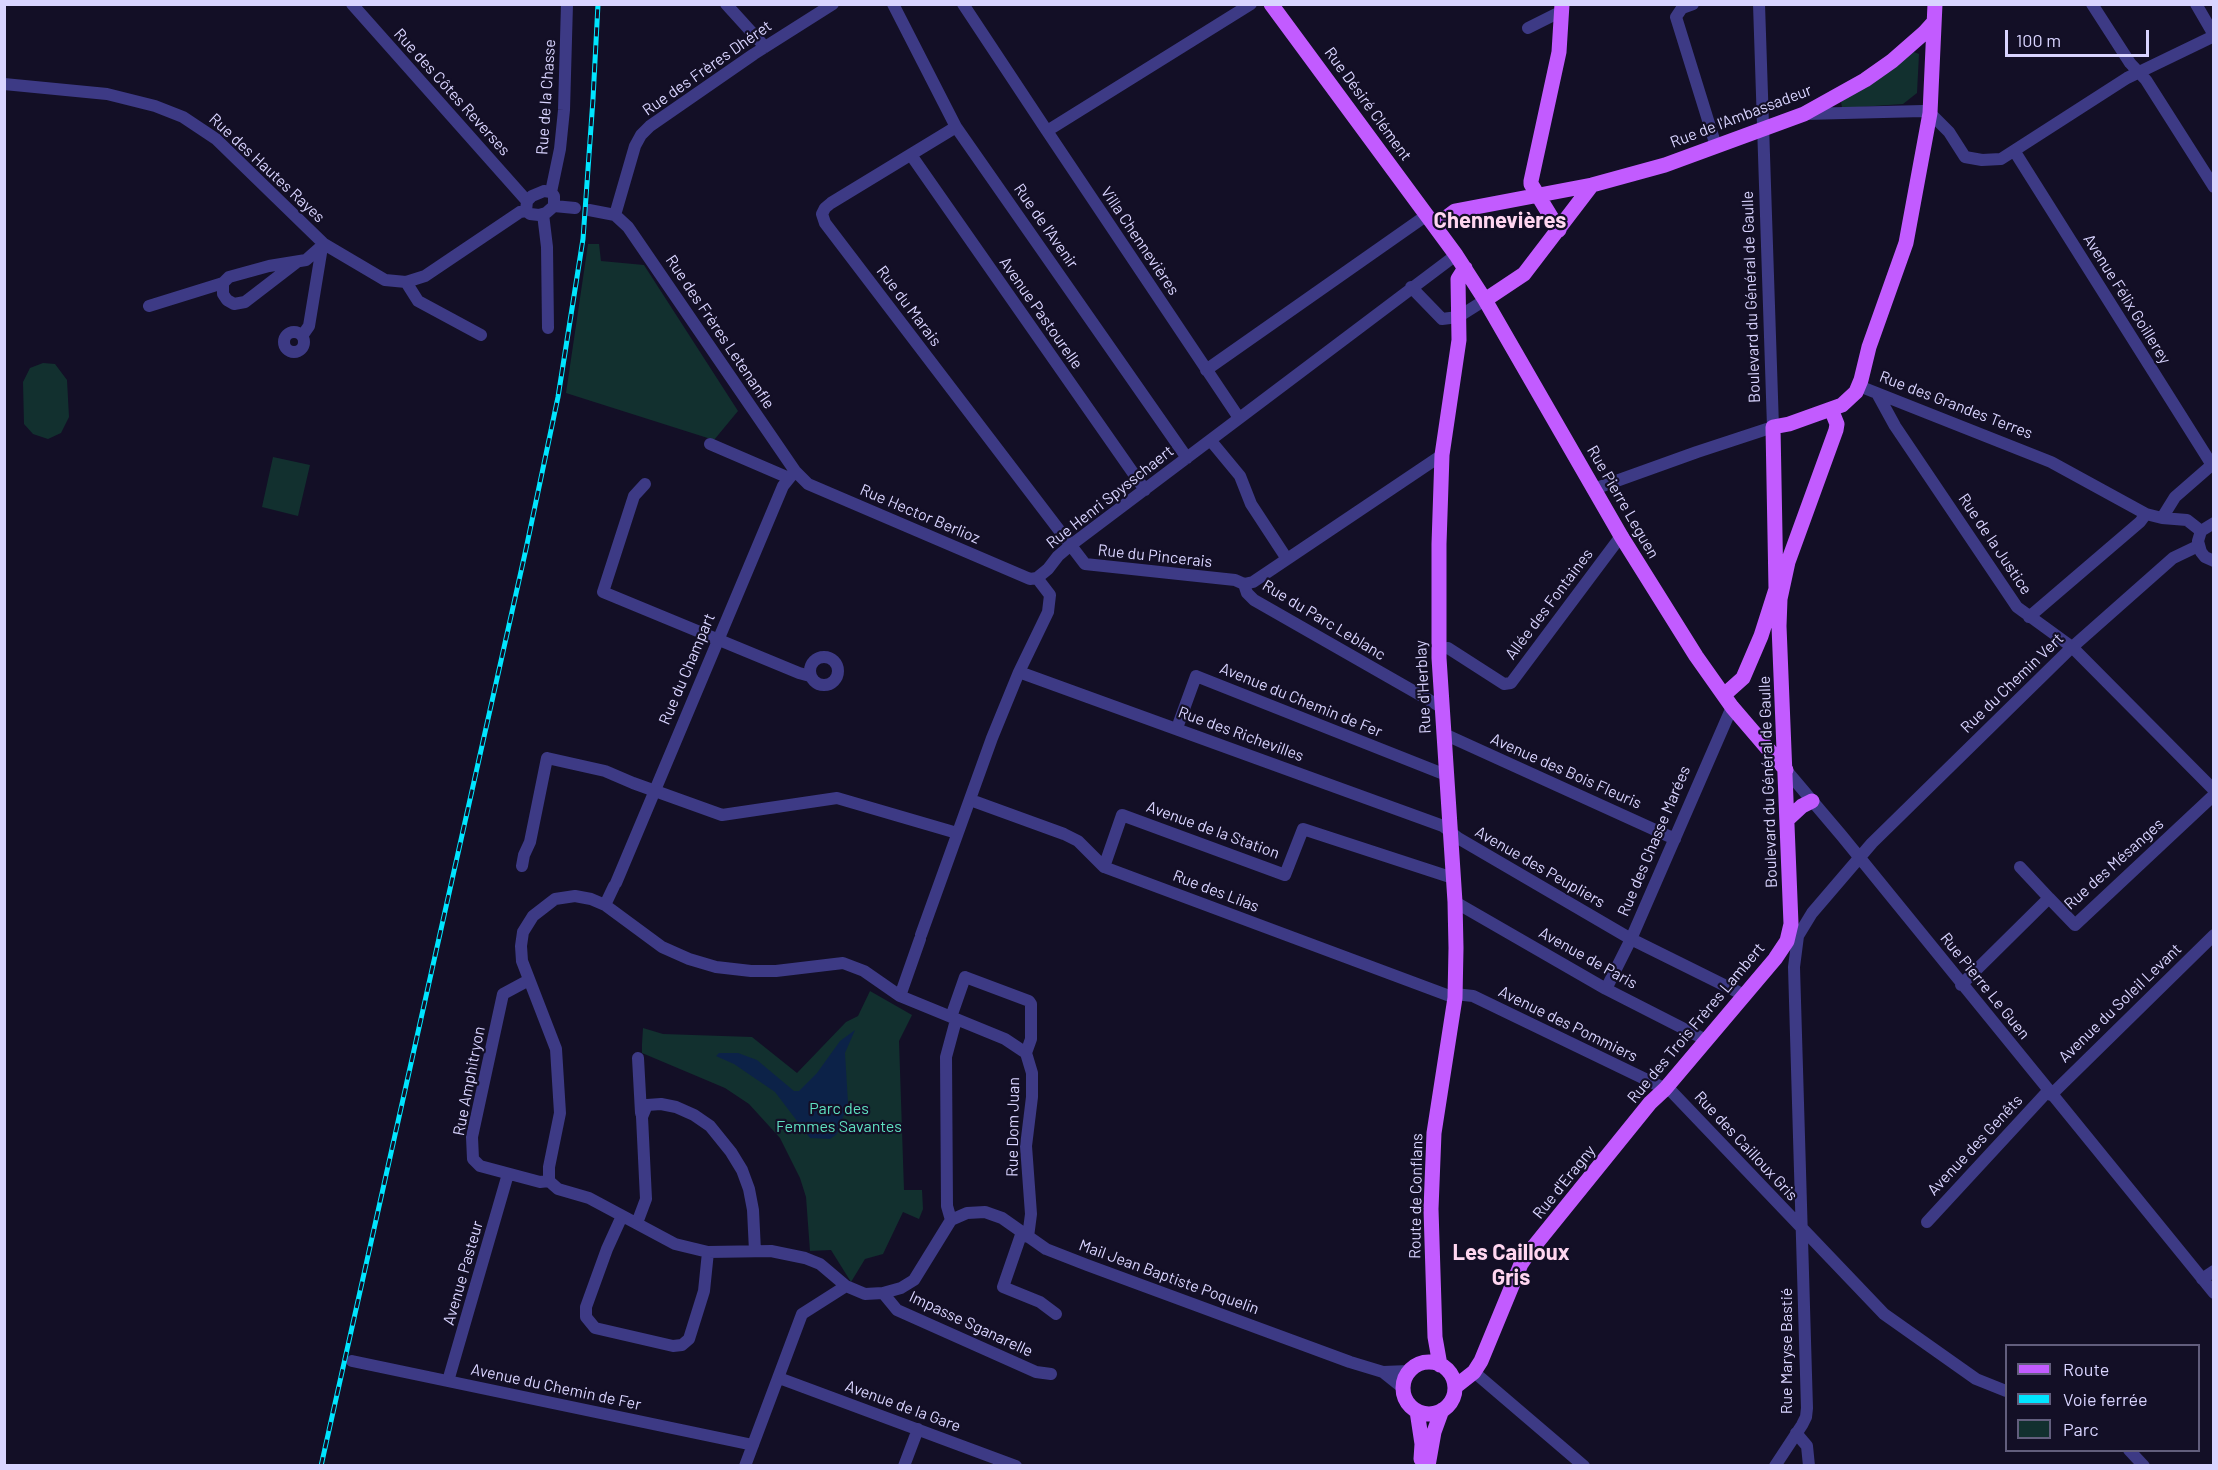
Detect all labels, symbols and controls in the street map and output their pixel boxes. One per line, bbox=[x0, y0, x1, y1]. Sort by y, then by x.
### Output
street label: Rue des Frères Dhéret bbox=[639, 16, 775, 120]
scale bar bbox=[2008, 18, 2152, 56]
street label: Rue des Côtes Reverses bbox=[390, 24, 514, 160]
text: 100 m bbox=[2016, 29, 2061, 51]
street label: Rue de la Chasse bbox=[532, 39, 560, 155]
street label: Rue Désiré Clément bbox=[1320, 43, 1416, 165]
street label: Rue de l'Ambassadeur bbox=[1667, 80, 1815, 152]
street label: Rue des Hautes Rayes bbox=[205, 109, 329, 227]
street label: Rue de l'Avenir bbox=[1010, 180, 1082, 272]
street label: Villa Chennevières bbox=[1097, 183, 1183, 299]
street label: Boulevard du Général de Gaulle bbox=[1738, 191, 1764, 403]
district label: Chennevières bbox=[1434, 208, 1566, 234]
street label: Avenue Félix Goillerey bbox=[2079, 231, 2175, 367]
street label: Rue des Frères Letenanfle bbox=[661, 252, 779, 412]
street label: Avenue Pastourelle bbox=[995, 253, 1087, 373]
street label: Rue du Marais bbox=[872, 262, 946, 350]
street label: Rue des Grandes Terres bbox=[1877, 367, 2035, 443]
street label: Rue Henri Spysschaert bbox=[1042, 441, 1178, 553]
street label: Rue Pierre Leguen bbox=[1583, 442, 1663, 562]
street label: Rue Hector Berlioz bbox=[857, 480, 983, 548]
street label: Rue de la Justice bbox=[1954, 490, 2036, 598]
street label: Rue du Pincerais bbox=[1097, 540, 1213, 572]
street label: Allée des Fontaines bbox=[1501, 545, 1597, 663]
street label: Rue du Parc Leblanc bbox=[1259, 576, 1389, 664]
street label: Rue du Champart bbox=[655, 610, 719, 728]
street label: Rue du Chemin Vert bbox=[1957, 629, 2067, 737]
street label: Rue d'Herblay bbox=[1411, 640, 1435, 734]
street label: Avenue du Chemin de Fer bbox=[1217, 659, 1385, 741]
street label: Boulevard du Général de Gaulle bbox=[1755, 676, 1781, 888]
street label: Rue des Richevilles bbox=[1176, 702, 1306, 766]
street label: Avenue des Bois Fleuris bbox=[1488, 729, 1644, 813]
street label: Rue des Chasse Marées bbox=[1614, 763, 1694, 919]
street label: Avenue de la Station bbox=[1144, 797, 1282, 863]
street label: Rue des Mésanges bbox=[2060, 814, 2168, 914]
street label: Avenue des Peupliers bbox=[1472, 822, 1608, 912]
street label: Rue des Lilas bbox=[1170, 866, 1262, 916]
street label: Avenue de Paris bbox=[1535, 923, 1641, 993]
street label: Rue Pierre Le Guen bbox=[1936, 929, 2034, 1043]
street label: Rue des Trois Frères Lambert bbox=[1623, 939, 1769, 1107]
street label: Avenue du Soleil Levant bbox=[2055, 939, 2185, 1067]
street label: Avenue des Pommiers bbox=[1495, 982, 1641, 1066]
street label: Rue Amphitryon bbox=[449, 1025, 489, 1137]
street label: Rue Dom Juan bbox=[1003, 1077, 1023, 1177]
street label: Rue des Cailloux Gris bbox=[1690, 1087, 1802, 1205]
street label: Avenue des Genêts bbox=[1923, 1091, 2027, 1199]
park label: Parc des Femmes Savantes bbox=[776, 1099, 902, 1137]
street label: Route de Conflans bbox=[1405, 1133, 1427, 1259]
street label: Rue d'Eragny bbox=[1529, 1141, 1599, 1223]
street label: Avenue Pasteur bbox=[439, 1219, 487, 1327]
street label: Mail Jean Baptiste Poquelin bbox=[1076, 1235, 1262, 1319]
district label: Les Cailloux Gris bbox=[1452, 1240, 1570, 1292]
street label: Impasse Sganarelle bbox=[906, 1287, 1036, 1361]
street label: Rue Maryse Bastié bbox=[1777, 1288, 1797, 1414]
legend bbox=[2005, 1344, 2200, 1452]
text: Route bbox=[2063, 1358, 2109, 1380]
street label: Avenue du Chemin de Fer bbox=[469, 1360, 643, 1414]
street label: Avenue de la Gare bbox=[843, 1376, 963, 1436]
text: Voie ferrée bbox=[2063, 1388, 2148, 1410]
text: Parc bbox=[2063, 1418, 2099, 1440]

